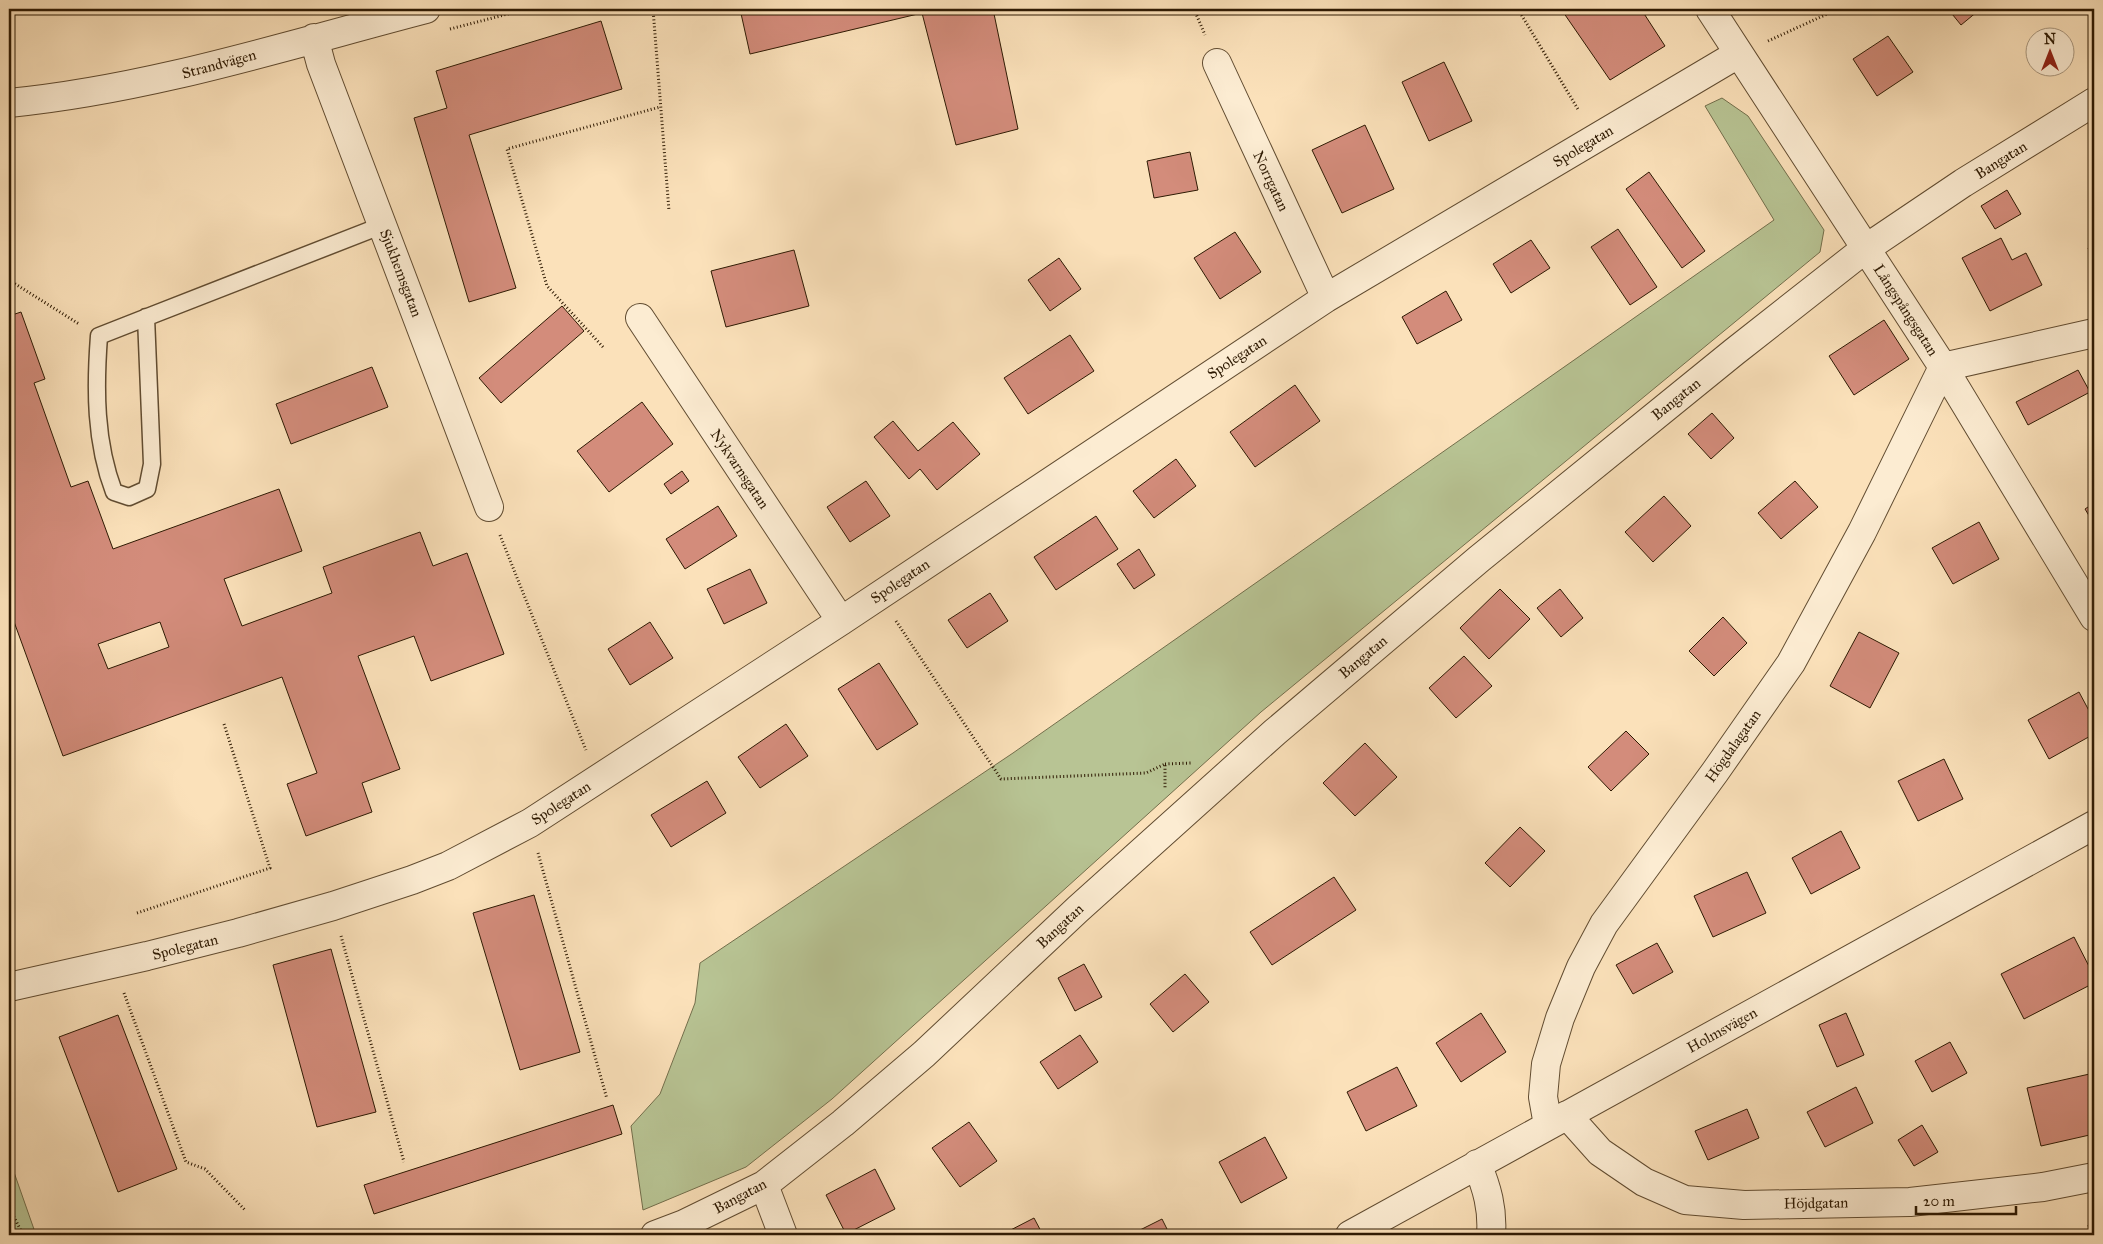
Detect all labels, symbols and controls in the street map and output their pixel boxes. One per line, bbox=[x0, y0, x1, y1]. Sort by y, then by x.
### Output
north arrow bbox=[2026, 28, 2076, 78]
text: N bbox=[2044, 31, 2056, 48]
street label: Strandvägen bbox=[180, 45, 258, 83]
street label: Spolegatan bbox=[1550, 121, 1616, 171]
street label: Bangatan bbox=[1972, 137, 2030, 183]
street label: Norrgatan bbox=[1249, 148, 1293, 214]
street label: Sjukhemsgatan bbox=[376, 226, 426, 320]
street label: Långspångsgatan bbox=[1870, 261, 1942, 359]
street label: Spolegatan bbox=[1204, 331, 1270, 383]
street label: Bangatan bbox=[1648, 374, 1704, 424]
street label: Nykvarnsgatan bbox=[707, 426, 773, 512]
street label: Spolegatan bbox=[867, 555, 933, 607]
street label: Bangatan bbox=[1335, 632, 1391, 682]
street label: Högdalagatan bbox=[1701, 706, 1765, 786]
street label: Spolegatan bbox=[528, 777, 594, 829]
street label: Bangatan bbox=[1033, 900, 1087, 952]
street label: Spolegatan bbox=[150, 930, 220, 964]
street label: Holmsvägen bbox=[1684, 1003, 1760, 1057]
street label: Bangatan bbox=[710, 1175, 770, 1217]
scale bar bbox=[1916, 1184, 2016, 1216]
text: 20 m bbox=[1923, 1192, 1955, 1210]
street label: Höjdgatan bbox=[1783, 1193, 1849, 1213]

